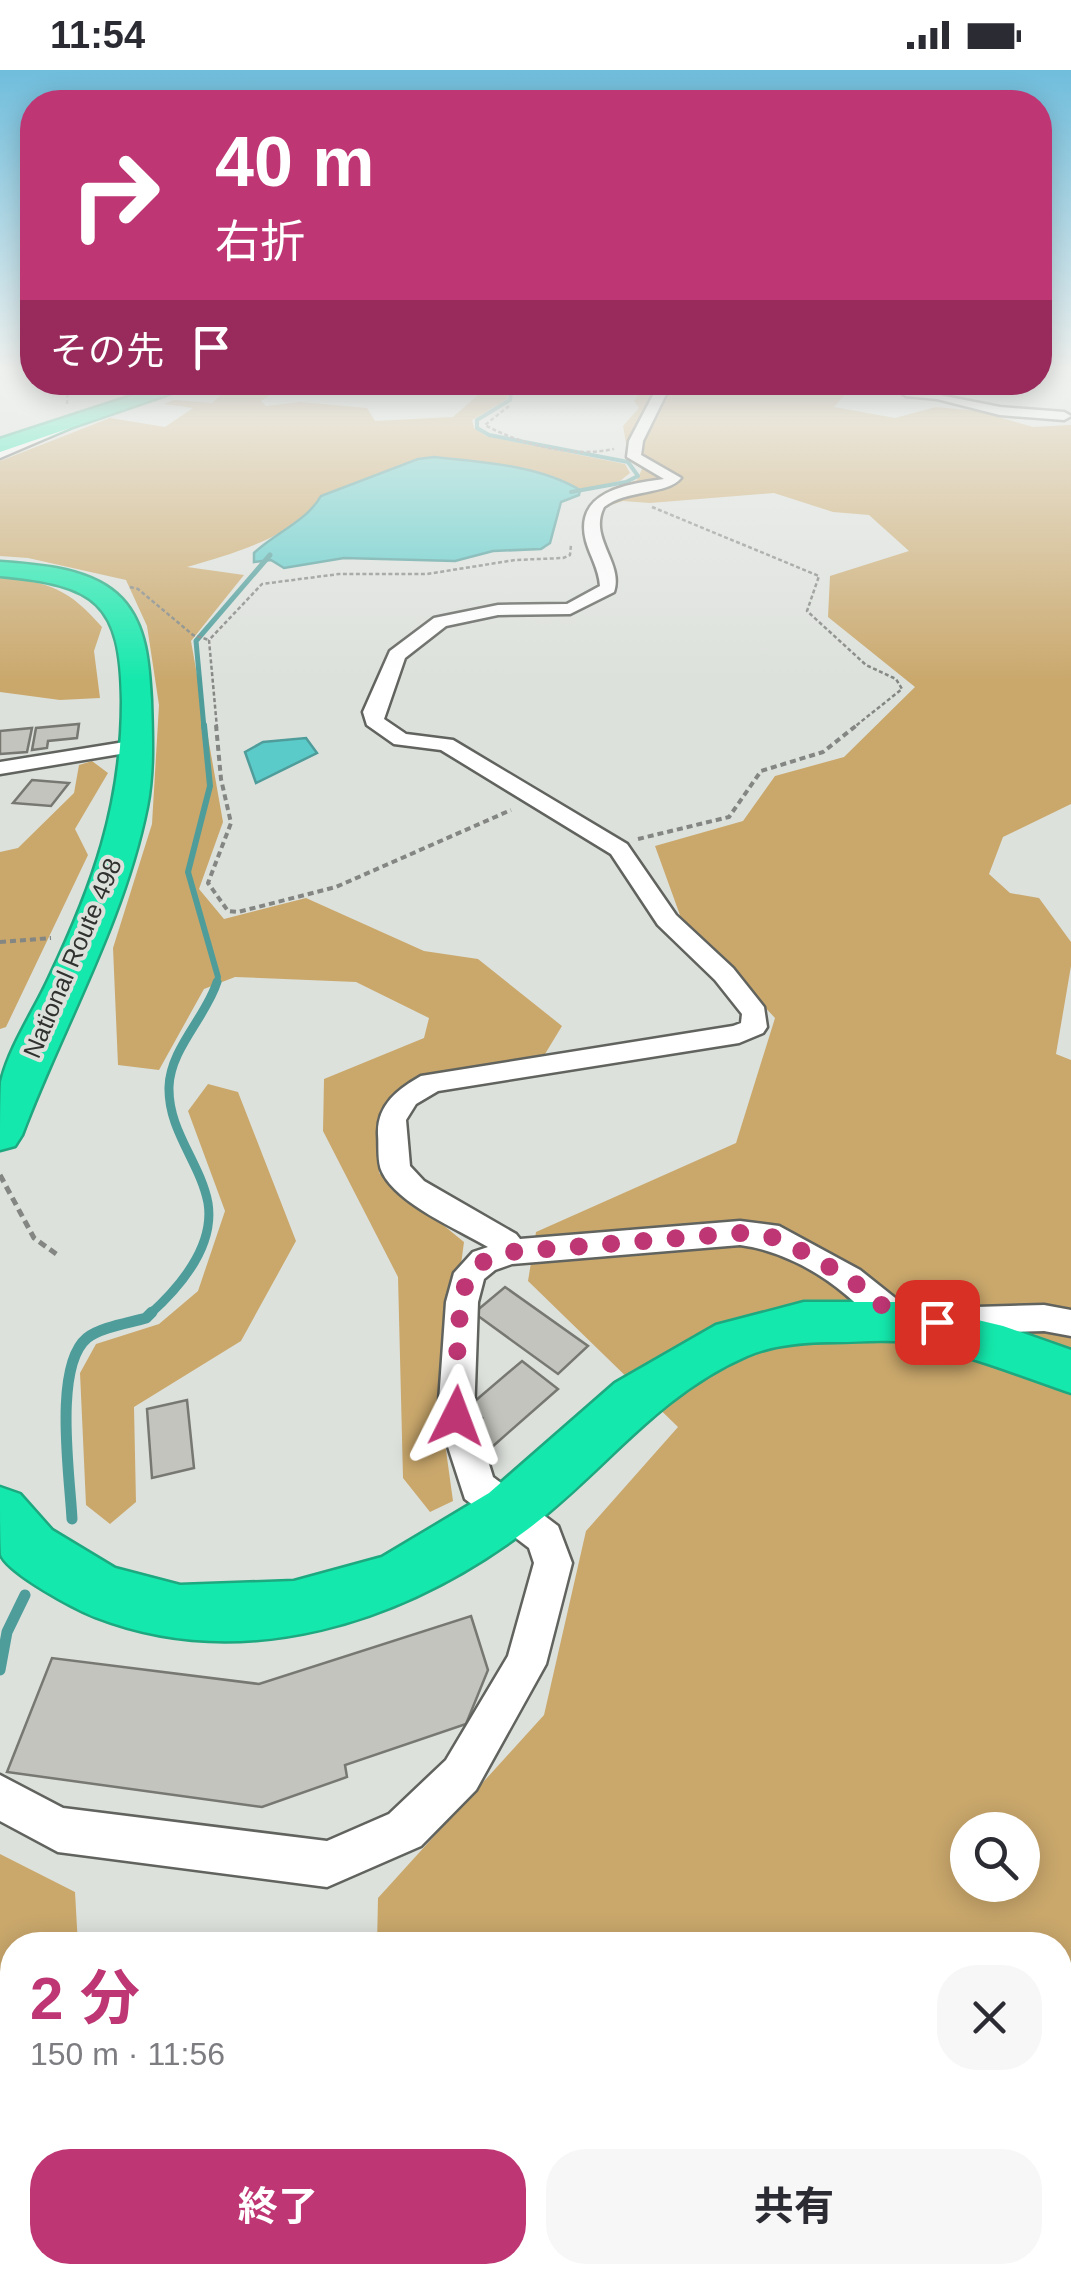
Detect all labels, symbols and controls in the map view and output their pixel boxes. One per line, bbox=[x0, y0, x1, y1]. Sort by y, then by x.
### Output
text: 11:54 bbox=[50, 14, 145, 56]
text: 40 m bbox=[215, 123, 375, 201]
icon: right bbox=[50, 130, 180, 260]
text: 右折 bbox=[215, 216, 305, 267]
icon: arrive bbox=[184, 320, 239, 375]
text: その先 bbox=[50, 330, 164, 372]
street label: National Route 498 bbox=[17, 854, 127, 1062]
pin bbox=[895, 1280, 980, 1365]
icon: arrive bbox=[910, 1295, 965, 1350]
position arrow bbox=[404, 1364, 508, 1468]
map controls bbox=[950, 1812, 1040, 1902]
button: search bbox=[950, 1812, 1040, 1902]
text: 2 分 bbox=[30, 1965, 140, 2032]
button: close bbox=[937, 1965, 1042, 2070]
text: 150 m · 11:56 bbox=[30, 2036, 225, 2072]
button: 終了 bbox=[30, 2149, 526, 2264]
button: 共有 bbox=[546, 2149, 1042, 2264]

